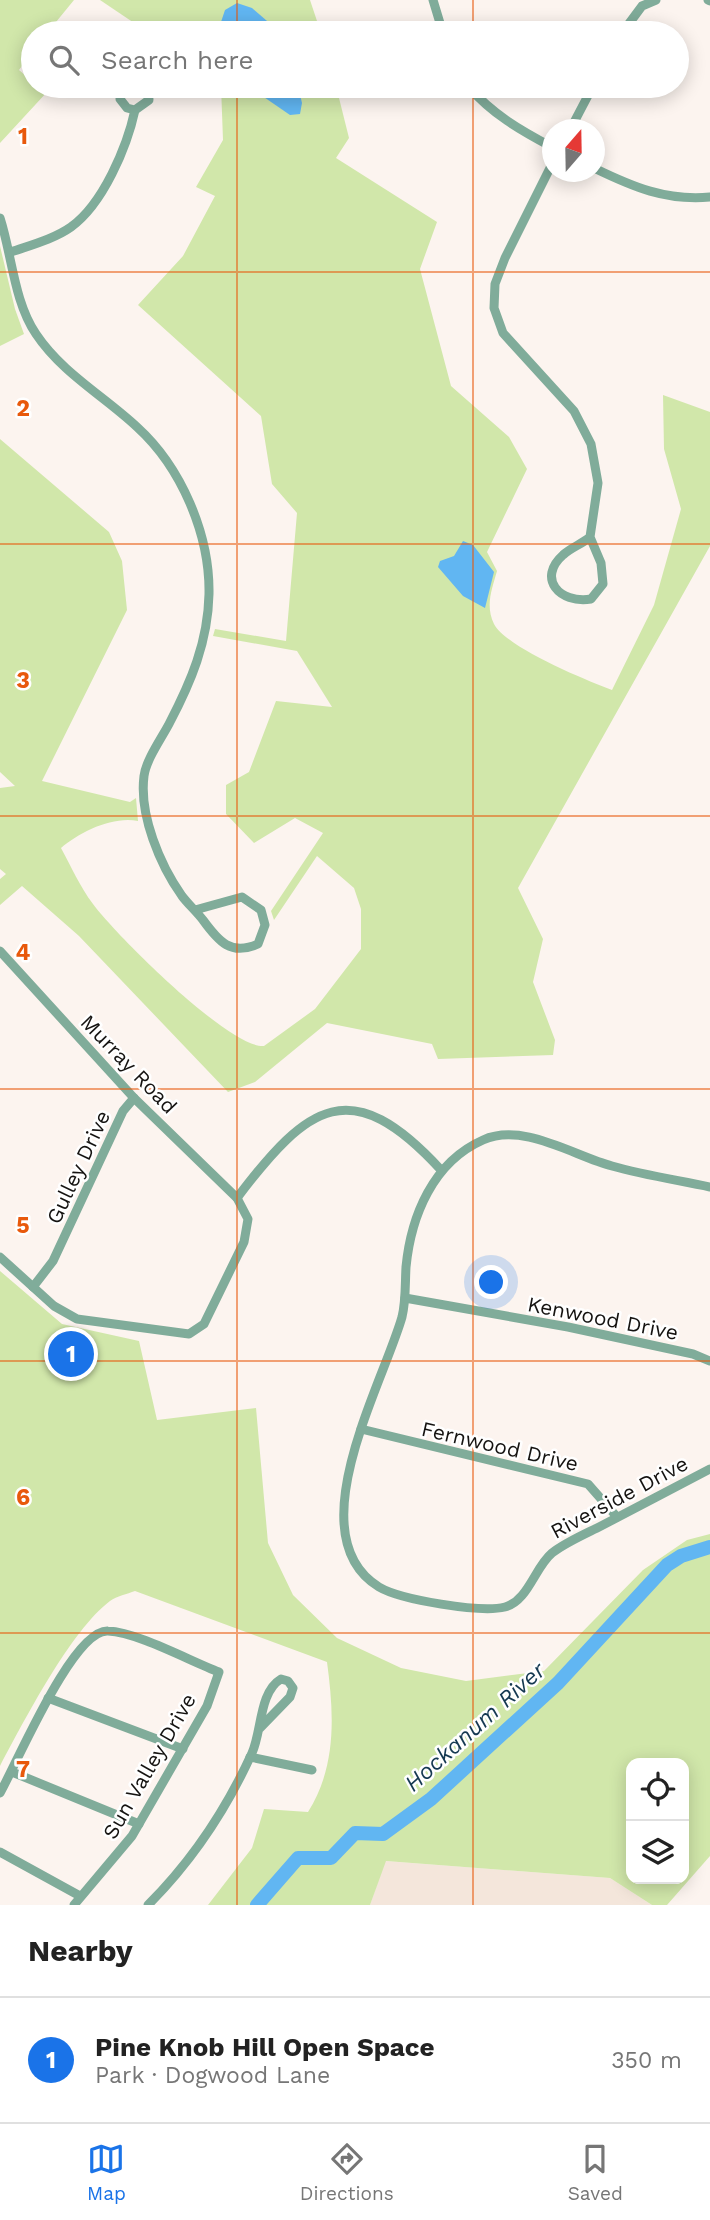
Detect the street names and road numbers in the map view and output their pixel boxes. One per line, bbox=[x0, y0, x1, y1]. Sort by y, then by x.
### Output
street label: Murray Road bbox=[76, 1009, 182, 1119]
street label: Gulley Drive bbox=[41, 1106, 115, 1228]
street label: Kenwood Drive bbox=[526, 1291, 680, 1345]
street label: Fernwood Drive bbox=[419, 1416, 581, 1476]
street label: Riverside Drive bbox=[546, 1450, 692, 1544]
street label: Sun Valley Drive bbox=[97, 1689, 201, 1843]

